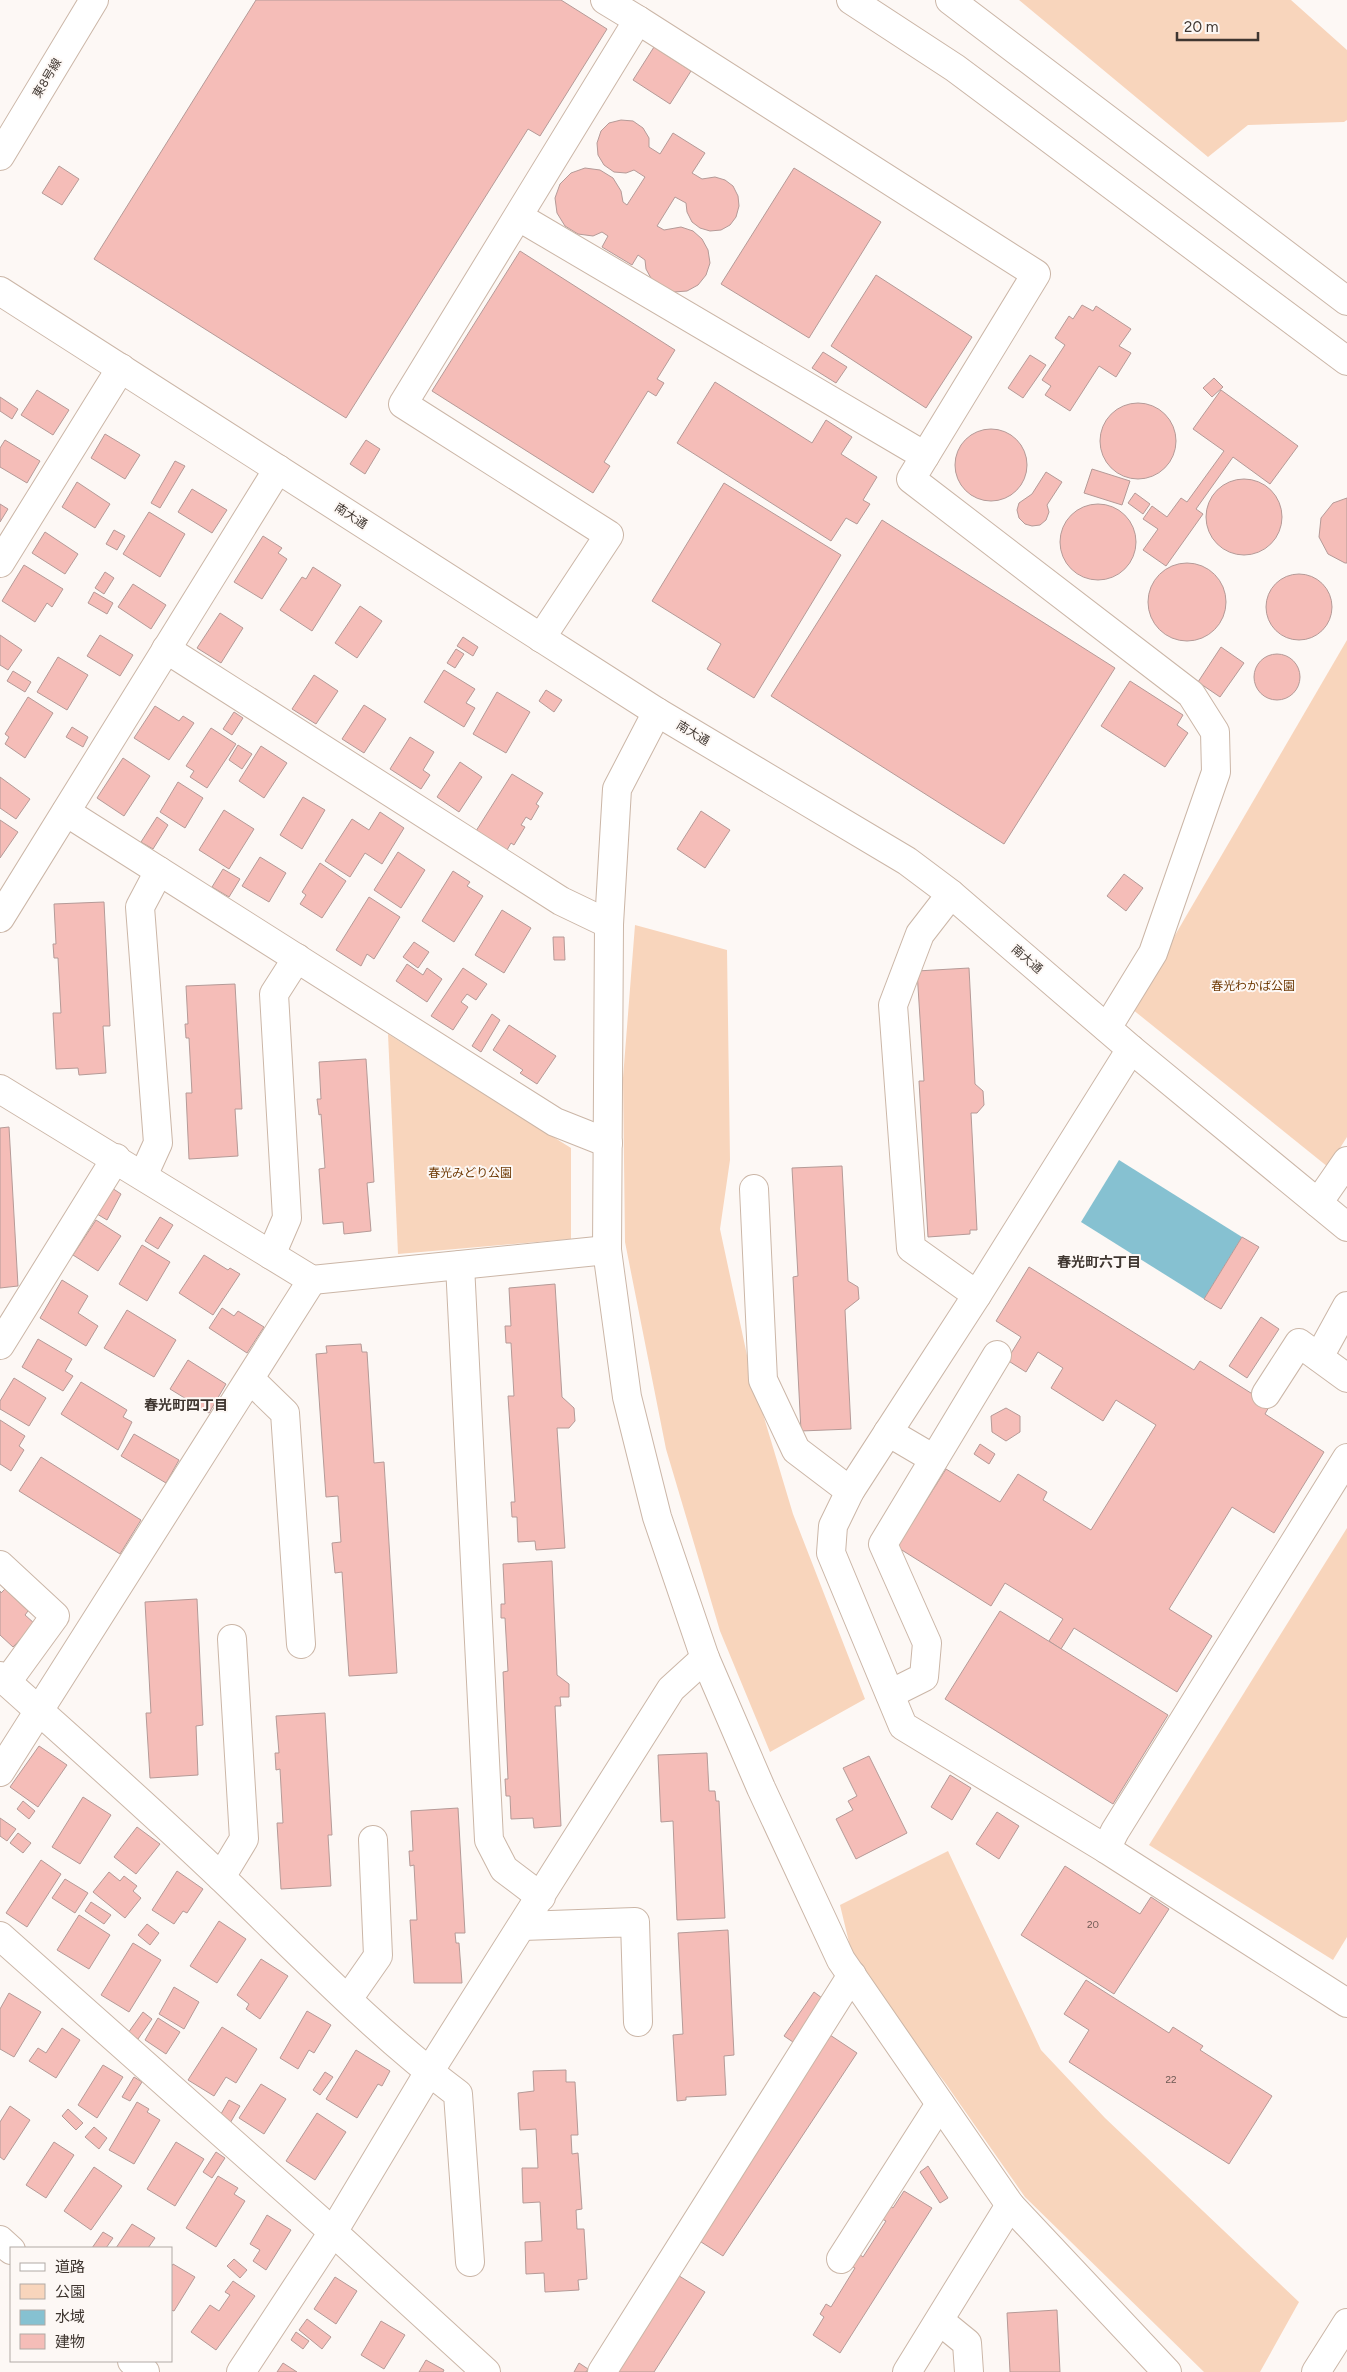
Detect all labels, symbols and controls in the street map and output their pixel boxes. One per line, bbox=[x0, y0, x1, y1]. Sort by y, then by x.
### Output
scale bar bbox=[1177, 10, 1258, 42]
text: 20 m bbox=[1184, 18, 1218, 36]
street label: 東8号線 bbox=[30, 56, 64, 100]
street label: 南大通 bbox=[332, 500, 370, 532]
street label: 南大通 bbox=[674, 718, 712, 748]
street label: 南大通 bbox=[1009, 942, 1045, 976]
park label: 春光わかば公園 bbox=[1211, 979, 1295, 993]
park label: 春光みどり公園 bbox=[428, 1166, 512, 1180]
district label: 春光町六丁目 bbox=[1057, 1254, 1141, 1271]
district label: 春光町四丁目 bbox=[144, 1397, 228, 1414]
house number: 20 bbox=[1087, 1918, 1099, 1931]
house number: 22 bbox=[1165, 2073, 1177, 2086]
legend bbox=[10, 2247, 172, 2362]
text: 道路 bbox=[55, 2258, 85, 2276]
text: 公園 bbox=[55, 2283, 85, 2301]
text: 水域 bbox=[55, 2308, 85, 2326]
text: 建物 bbox=[55, 2333, 85, 2351]

